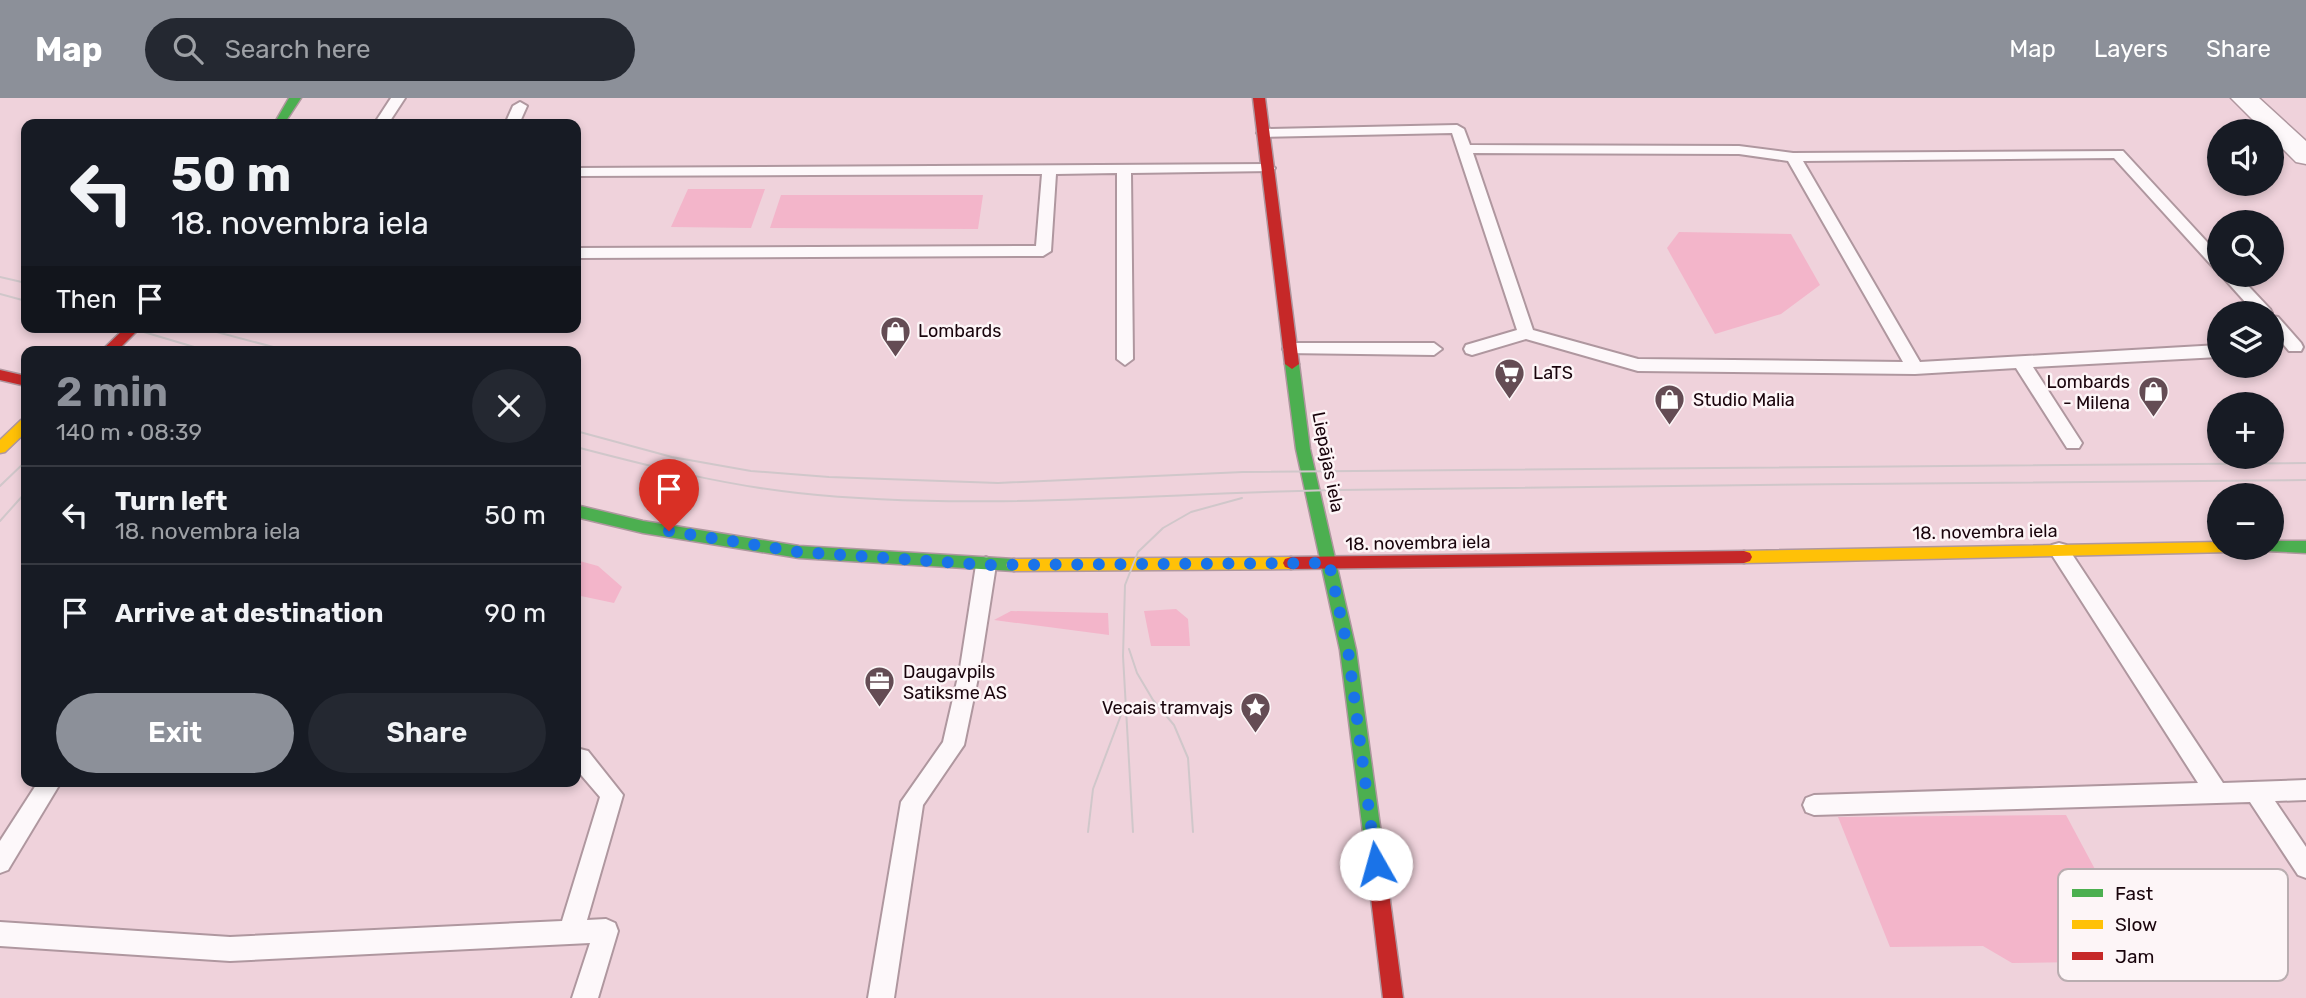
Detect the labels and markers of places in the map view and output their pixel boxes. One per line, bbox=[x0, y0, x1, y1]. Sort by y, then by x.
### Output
shop icon: Lombards bbox=[878, 314, 912, 358]
place label: Lombards bbox=[918, 320, 1001, 342]
supermarket icon: LaTS bbox=[1493, 356, 1527, 400]
place label: LaTS bbox=[1533, 362, 1573, 384]
place label: Lombards - Milena bbox=[2047, 371, 2130, 414]
shop icon: Lombards - Milena bbox=[2136, 375, 2170, 419]
shop icon: Studio Malia bbox=[1653, 383, 1687, 427]
place label: Studio Malia bbox=[1693, 389, 1795, 411]
pin bbox=[639, 459, 699, 531]
place label: Daugavpils Satiksme AS bbox=[903, 661, 1007, 704]
office icon: Daugavpils Satiksme AS bbox=[863, 665, 897, 709]
place icon: Vecais tramvajs bbox=[1239, 691, 1273, 735]
place label: Vecais tramvajs bbox=[1102, 697, 1233, 719]

